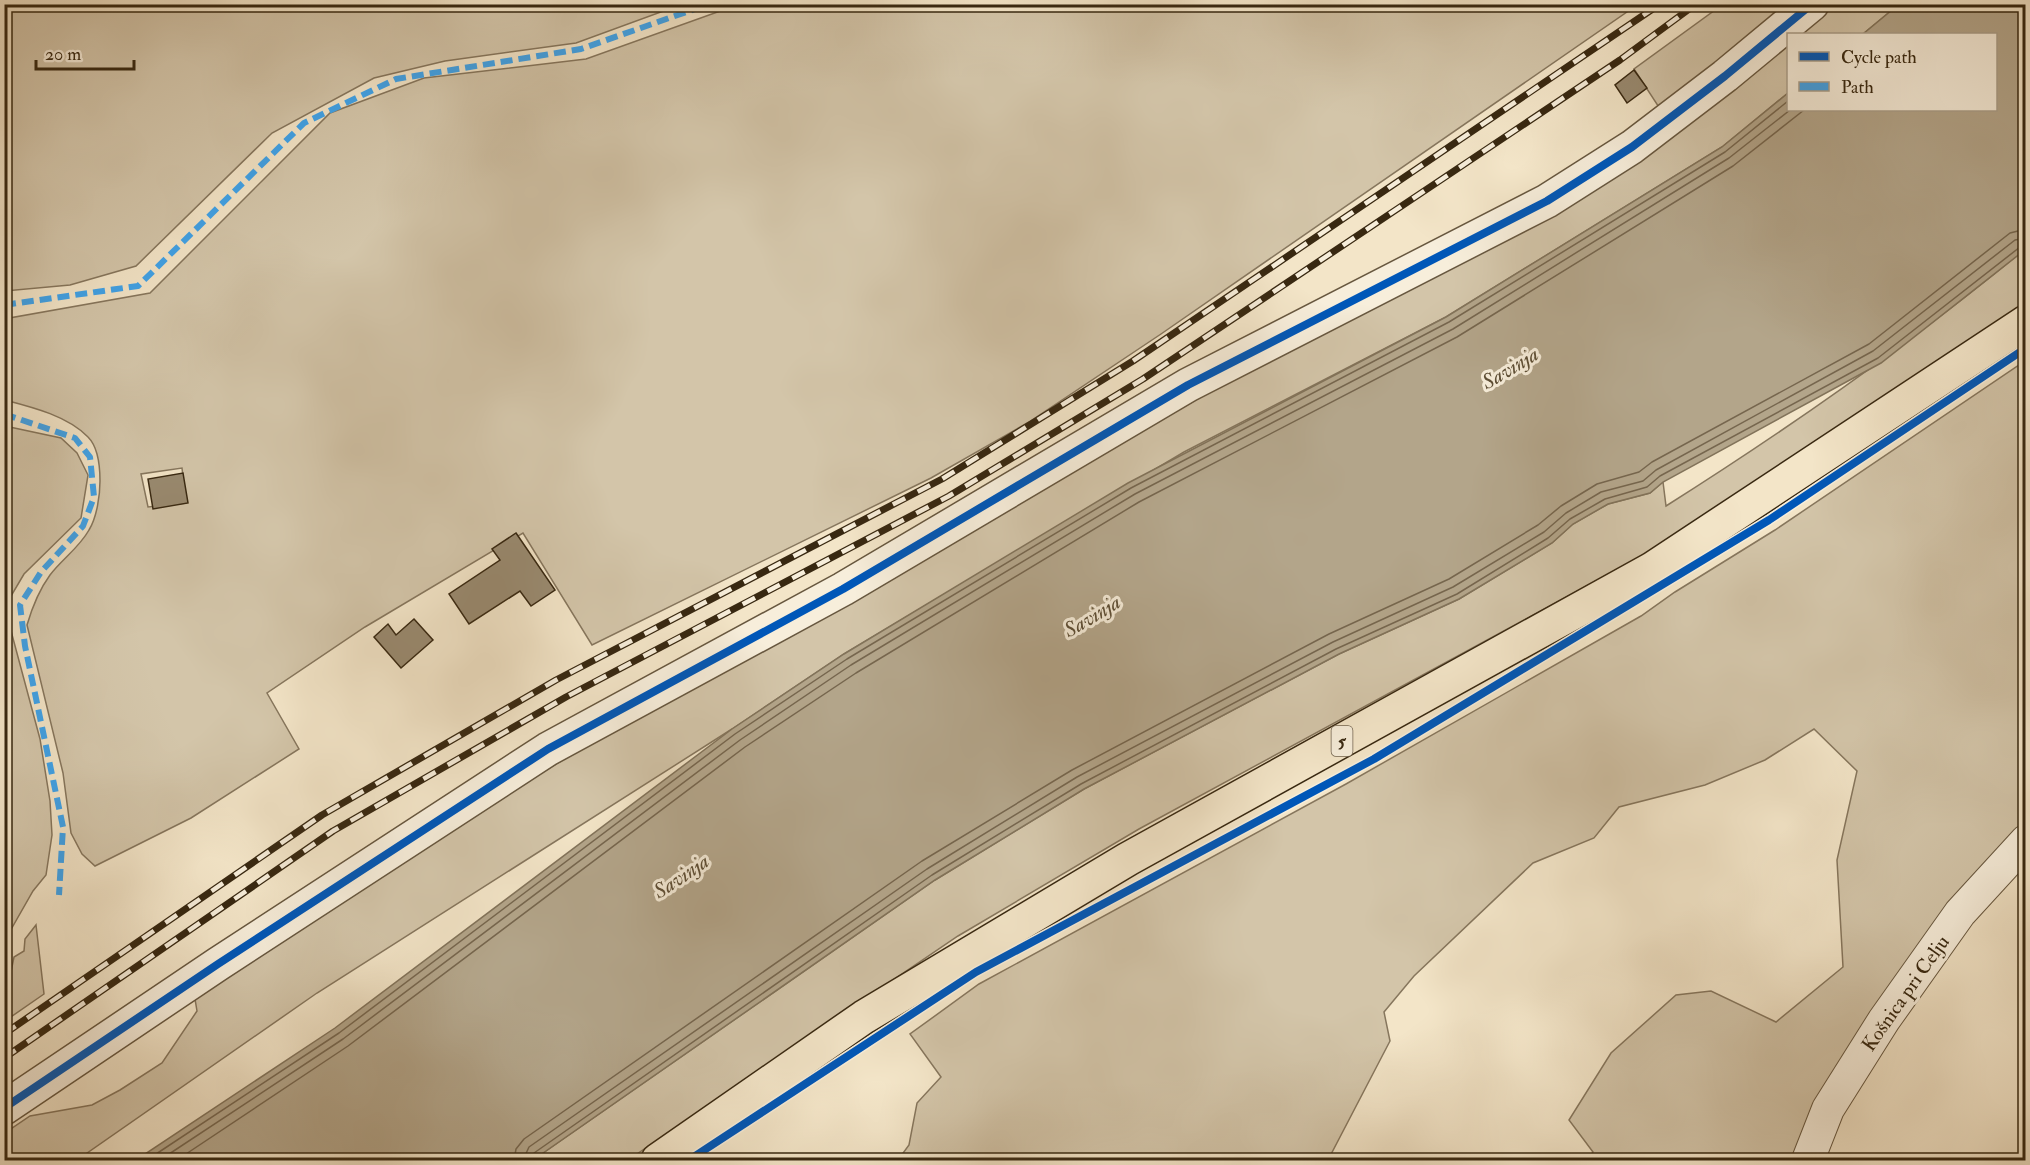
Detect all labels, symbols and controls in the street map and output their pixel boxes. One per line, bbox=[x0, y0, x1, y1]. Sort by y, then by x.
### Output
scale bar bbox=[36, 33, 134, 71]
legend bbox=[1787, 33, 1997, 111]
text: 20 m bbox=[45, 43, 81, 66]
text: Cycle path bbox=[1841, 46, 1917, 69]
text: Path bbox=[1841, 76, 1874, 99]
water label: Savinja bbox=[1476, 341, 1544, 396]
water label: Savinja bbox=[1058, 589, 1126, 644]
road number: 5 bbox=[1332, 726, 1352, 756]
water label: Savinja bbox=[647, 848, 715, 905]
street label: Košnica pri Celju bbox=[1856, 930, 1956, 1057]

